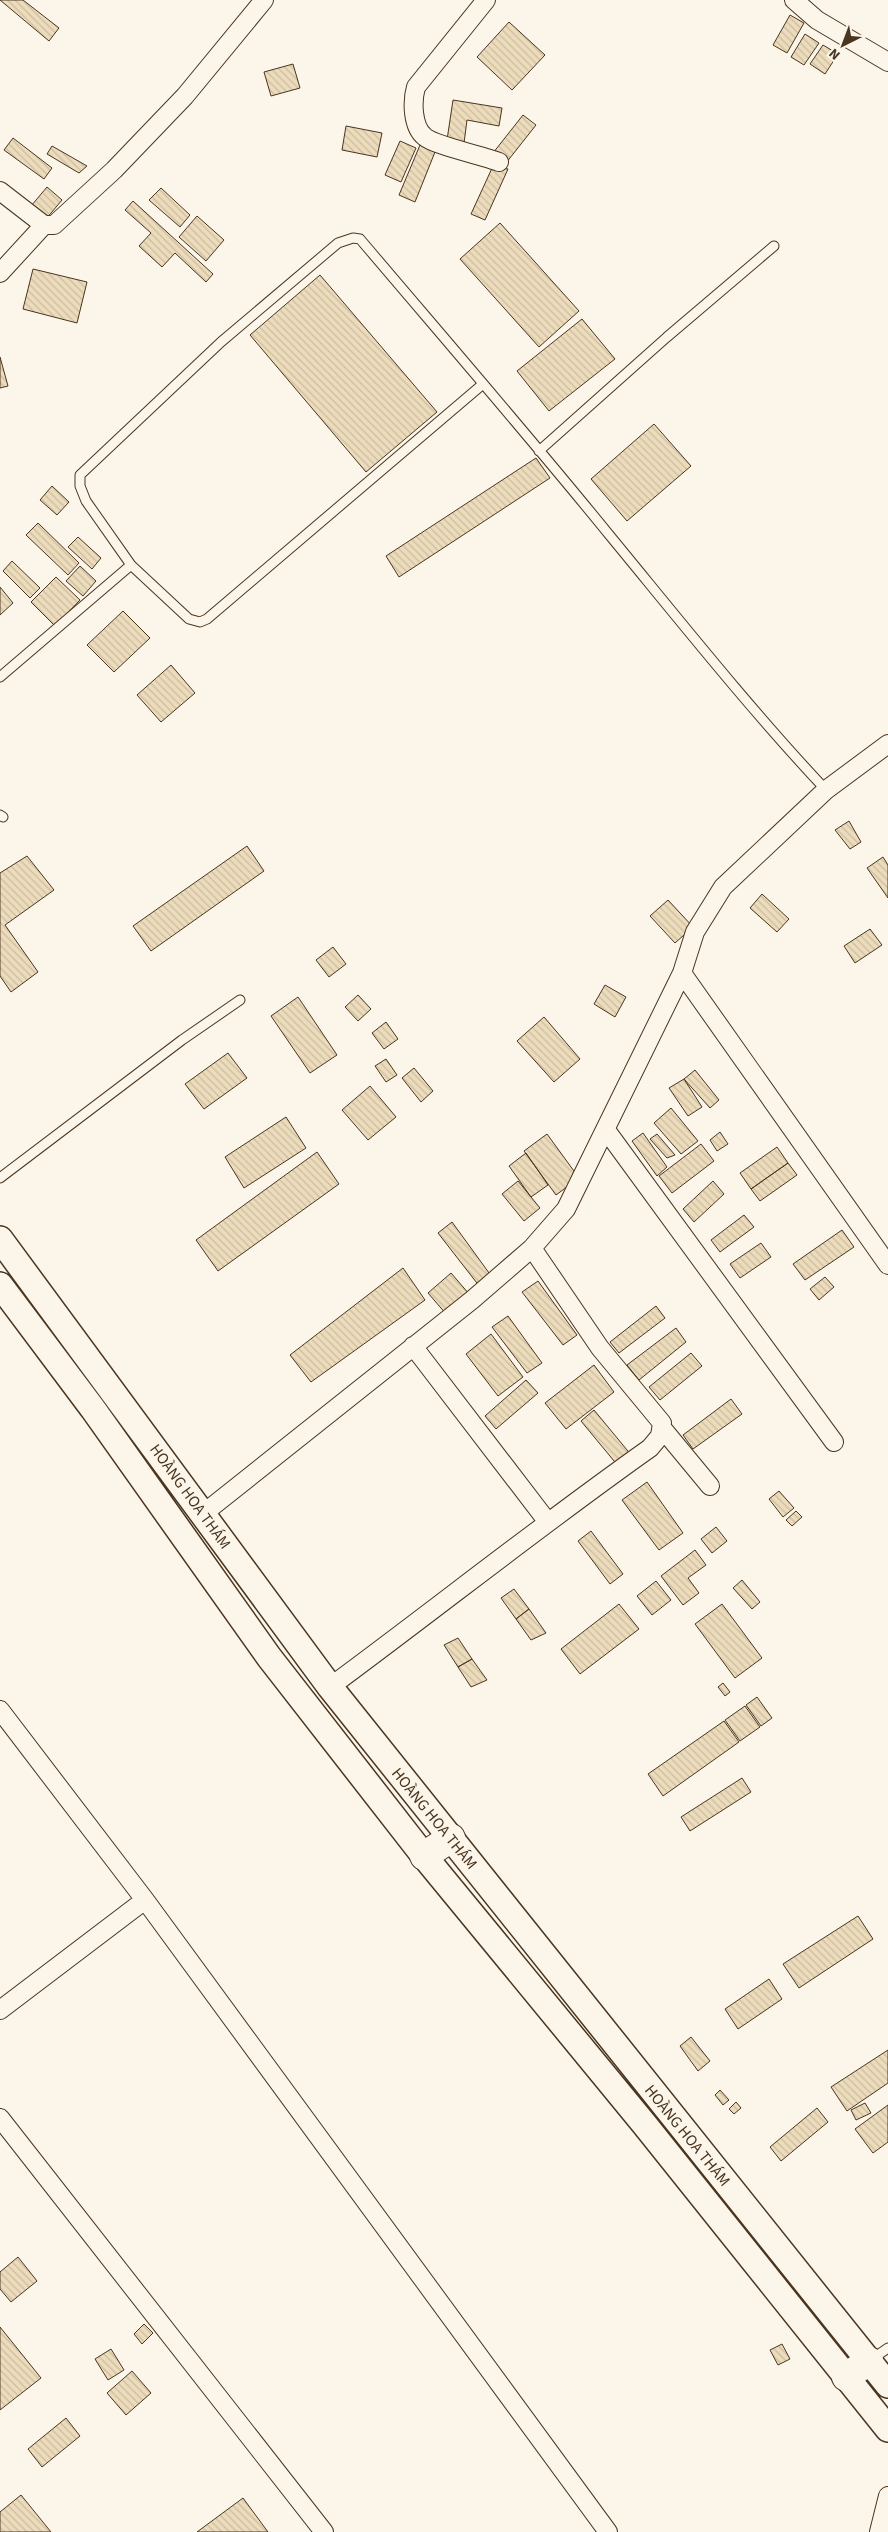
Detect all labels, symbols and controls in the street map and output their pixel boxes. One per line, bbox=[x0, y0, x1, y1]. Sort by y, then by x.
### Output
north arrow bbox=[818, 20, 868, 70]
text: N bbox=[825, 43, 845, 64]
street label: HOÀNG HOA THÁM bbox=[145, 1439, 236, 1554]
street label: HOÀNG HOA THÁM bbox=[386, 1763, 482, 1874]
street label: HOÀNG HOA THÁM bbox=[639, 2080, 735, 2191]

